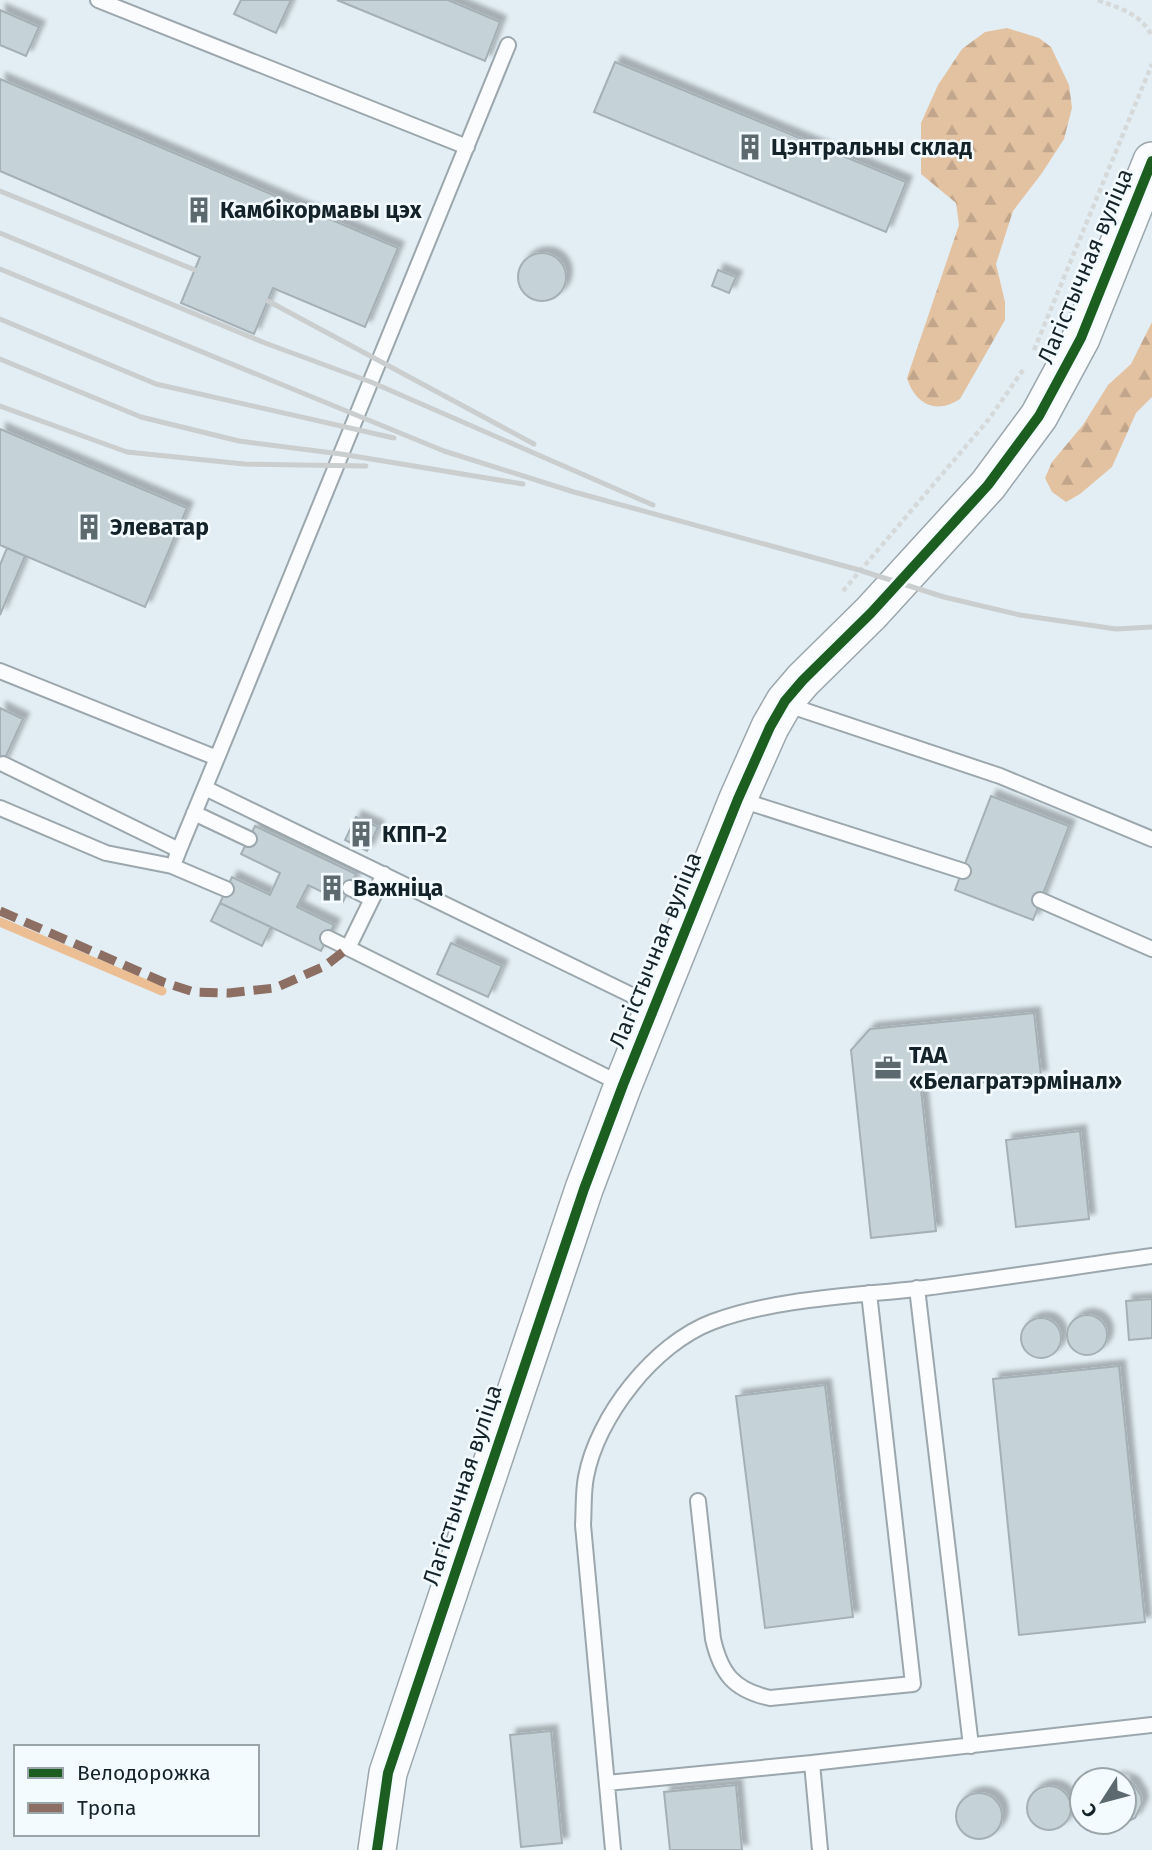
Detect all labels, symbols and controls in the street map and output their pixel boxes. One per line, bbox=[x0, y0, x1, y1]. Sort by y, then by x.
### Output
building icon: Цэнтральны склад bbox=[735, 132, 765, 162]
place label: Цэнтральны склад bbox=[771, 133, 972, 161]
street label: Лагістычная вуліца bbox=[1031, 164, 1139, 368]
building icon: Камбікормавы цэх bbox=[184, 195, 214, 225]
place label: Камбікормавы цэх bbox=[220, 196, 422, 224]
building icon: Элеватар bbox=[74, 512, 104, 542]
place label: Элеватар bbox=[110, 513, 209, 541]
building icon: КПП-2 bbox=[346, 819, 376, 849]
place label: КПП-2 bbox=[382, 820, 447, 848]
street label: Лагістычная вуліца bbox=[603, 848, 707, 1052]
building icon: Важніца bbox=[317, 873, 347, 903]
place label: Важніца bbox=[353, 874, 443, 902]
place label: ТАА «Белагратэрмінал» bbox=[909, 1041, 1122, 1095]
office icon: ТАА «Белагратэрмінал» bbox=[873, 1053, 903, 1083]
street label: Лагістычная вуліца bbox=[416, 1381, 508, 1589]
legend bbox=[14, 1745, 259, 1836]
text: Велодорожка bbox=[77, 1760, 211, 1786]
north arrow bbox=[1068, 1766, 1138, 1836]
text: Тропа bbox=[77, 1795, 136, 1821]
text: С bbox=[1077, 1799, 1102, 1822]

